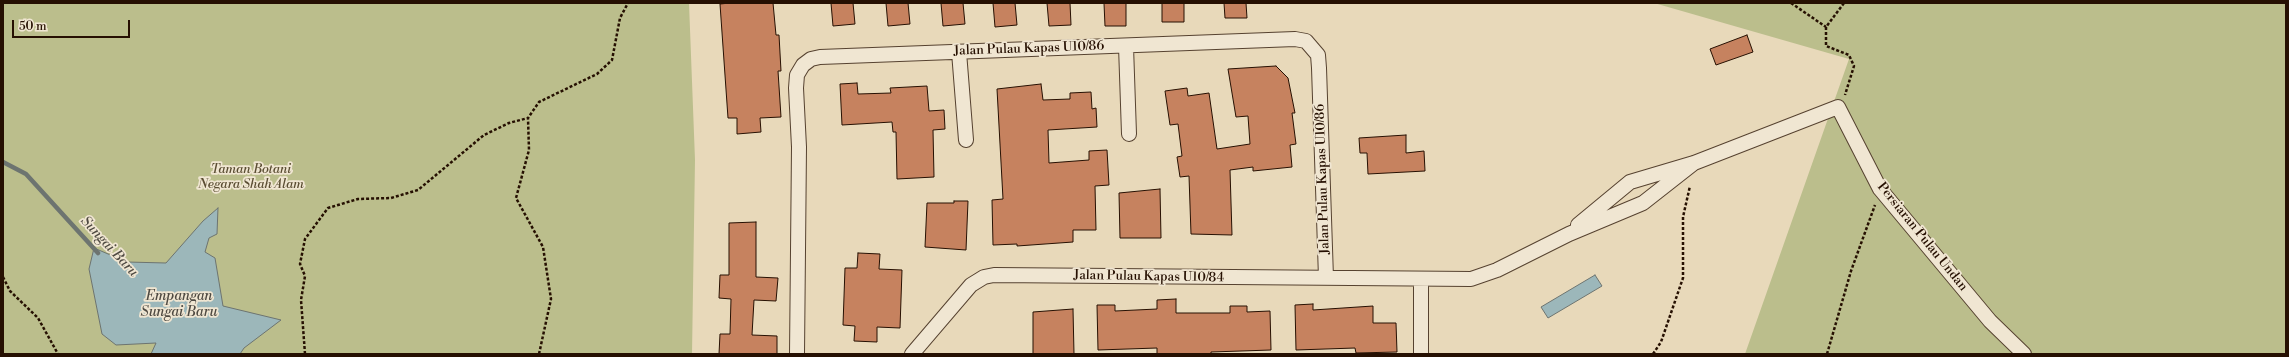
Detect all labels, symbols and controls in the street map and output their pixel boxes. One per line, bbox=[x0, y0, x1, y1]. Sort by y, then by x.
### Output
scale bar bbox=[14, 12, 132, 38]
text: 50 m bbox=[19, 19, 47, 34]
street label: Jalan Pulau Kapas U10/86 bbox=[953, 39, 1105, 59]
street label: Jalan Pulau Kapas U10/86 bbox=[1313, 103, 1333, 255]
park label: Taman Botani Negara Shah Alam bbox=[198, 162, 304, 193]
street label: Persiaran Pulau Undan bbox=[1873, 180, 1971, 294]
water label: Sungai Baru bbox=[77, 213, 141, 281]
street label: Jalan Pulau Kapas U10/84 bbox=[1074, 268, 1224, 286]
water label: Empangan Sungai Baru bbox=[141, 289, 217, 322]

